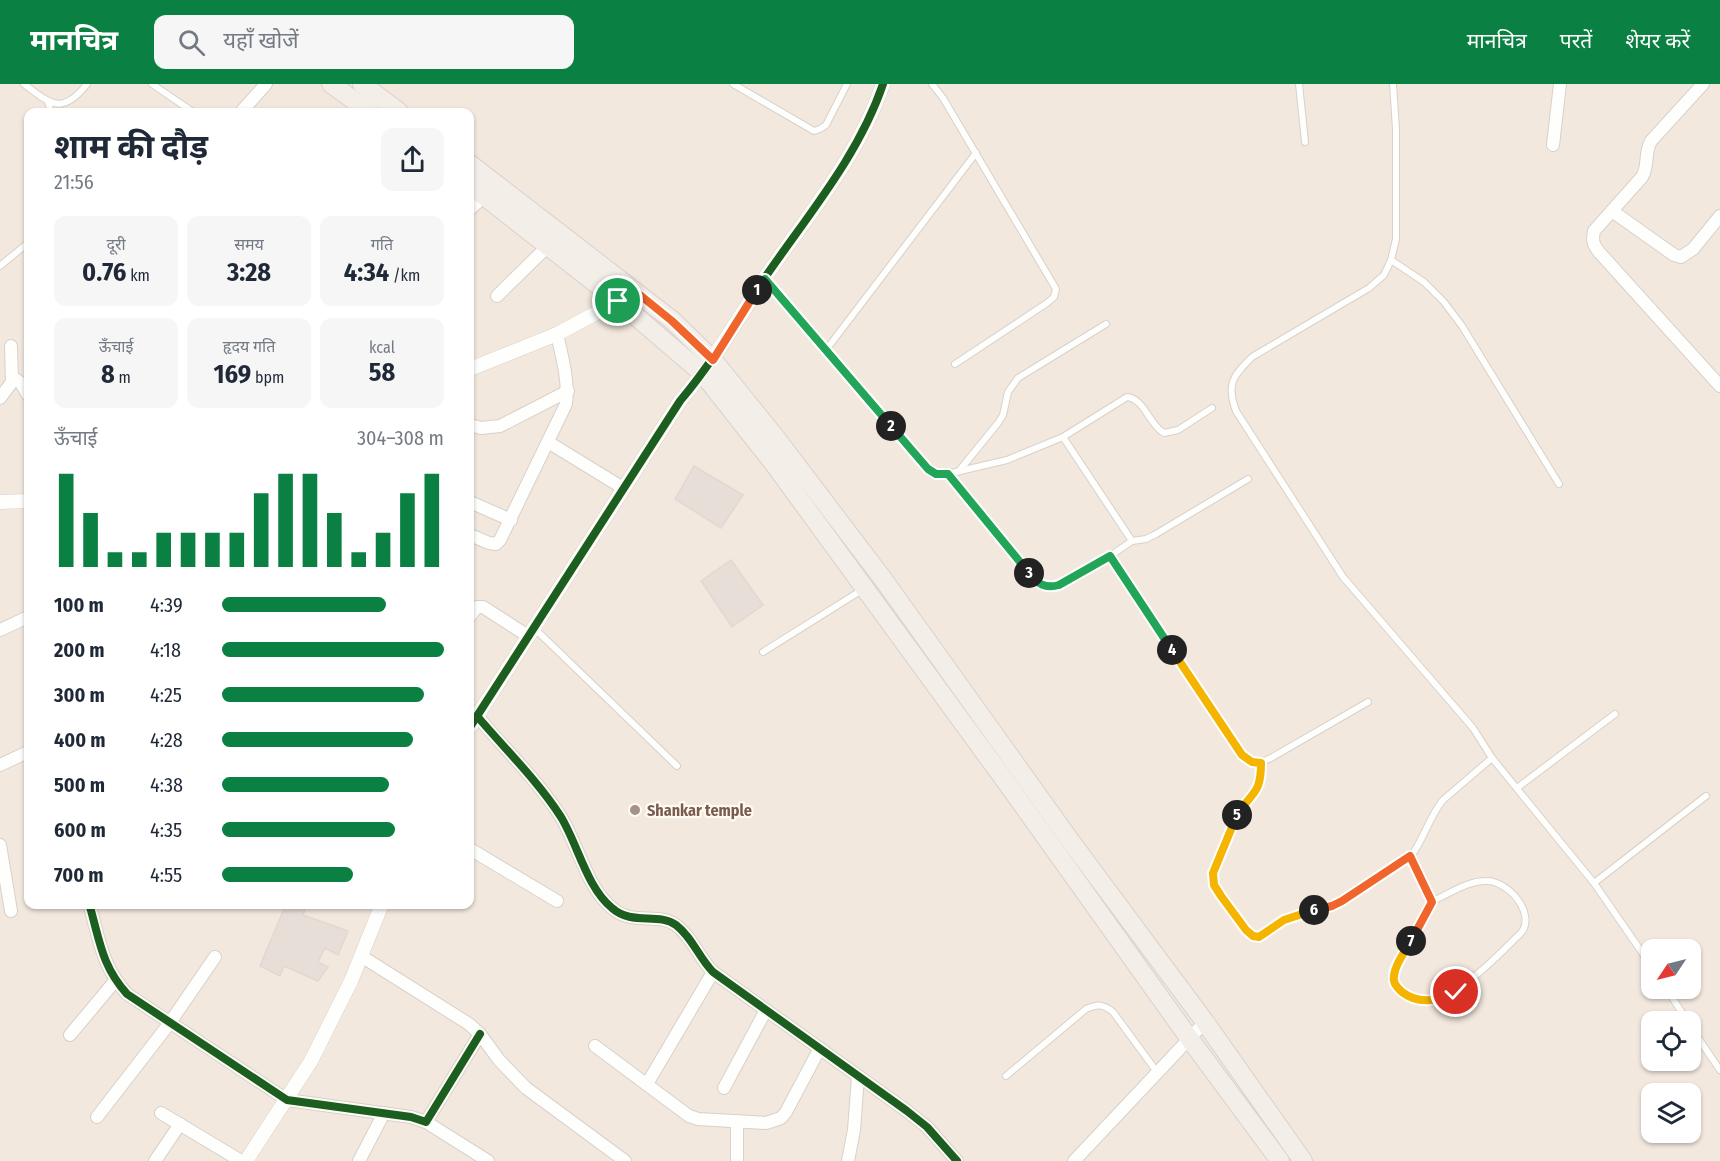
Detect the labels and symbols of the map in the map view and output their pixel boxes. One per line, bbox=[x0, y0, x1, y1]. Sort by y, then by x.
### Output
pin bbox=[592, 275, 643, 326]
pin: 1 bbox=[742, 275, 772, 305]
pin: 2 bbox=[876, 411, 906, 441]
pin: 3 bbox=[1014, 558, 1044, 588]
pin: 4 bbox=[1157, 635, 1187, 665]
pin: 5 bbox=[1222, 800, 1252, 830]
place label: Shankar temple bbox=[647, 801, 752, 820]
marker: Shankar temple bbox=[628, 803, 642, 817]
pin: 6 bbox=[1299, 895, 1329, 925]
pin: 7 bbox=[1396, 926, 1426, 956]
north arrow bbox=[1641, 939, 1701, 999]
pin bbox=[1430, 966, 1481, 1017]

